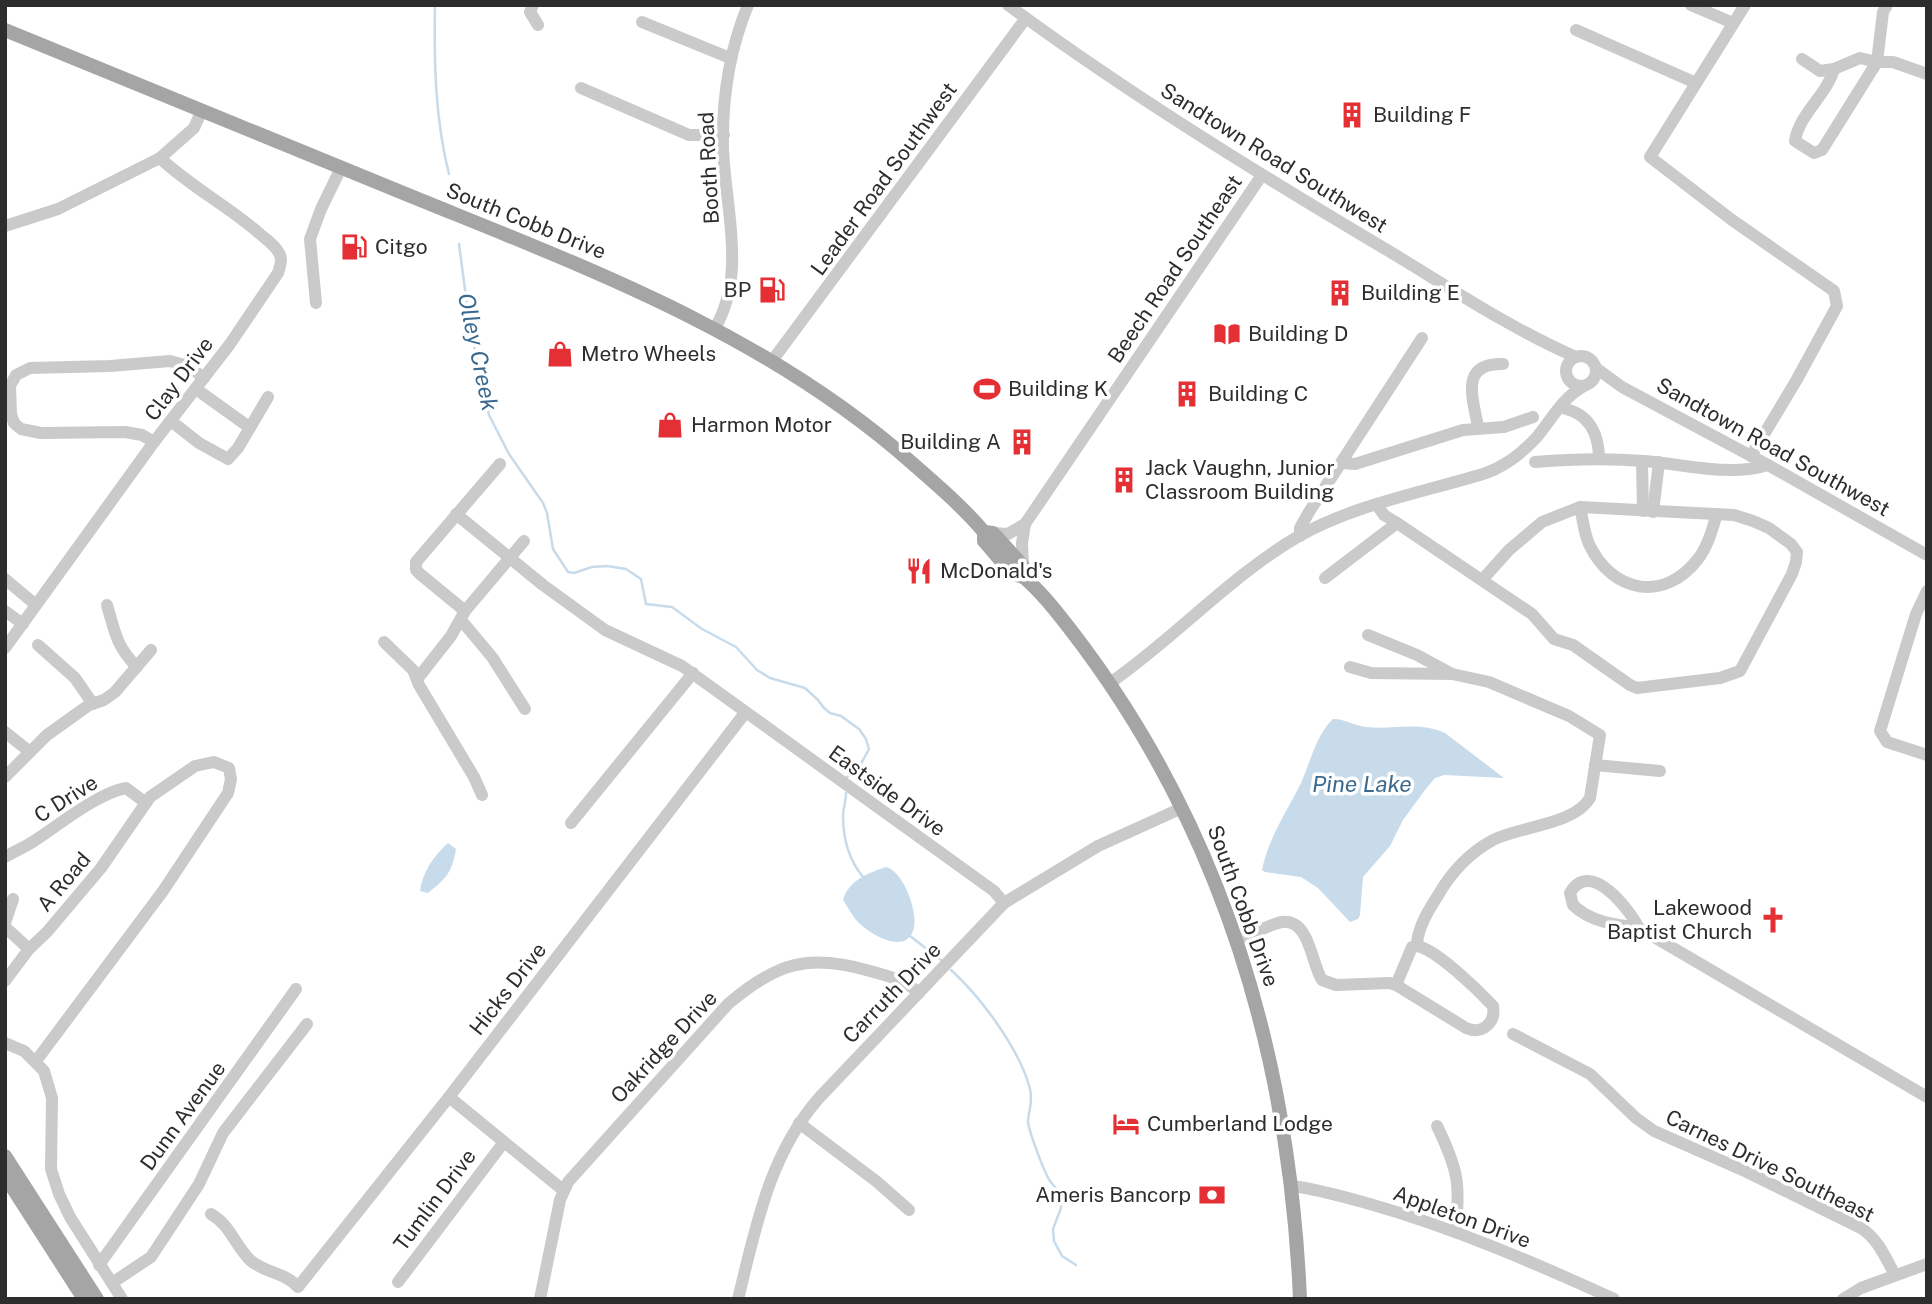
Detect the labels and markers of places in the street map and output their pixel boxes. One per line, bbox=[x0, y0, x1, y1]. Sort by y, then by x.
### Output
building icon: Building F bbox=[1337, 100, 1367, 130]
place label: Building F bbox=[1373, 102, 1471, 127]
fuel station icon: Citgo bbox=[339, 232, 369, 262]
place label: Citgo bbox=[375, 234, 428, 259]
fuel station icon: BP bbox=[757, 275, 787, 305]
place label: BP bbox=[723, 277, 751, 302]
building icon: Building E bbox=[1325, 278, 1355, 308]
place label: Building E bbox=[1361, 280, 1460, 305]
library icon: Building D bbox=[1212, 319, 1242, 349]
place label: Building D bbox=[1248, 321, 1348, 346]
shop icon: Metro Wheels bbox=[545, 339, 575, 369]
place label: Metro Wheels bbox=[581, 341, 716, 366]
sports icon: Building K bbox=[972, 374, 1002, 404]
place label: Building K bbox=[1008, 376, 1108, 401]
building icon: Building C bbox=[1172, 379, 1202, 409]
place label: Building C bbox=[1208, 381, 1308, 406]
shop icon: Harmon Motor bbox=[655, 410, 685, 440]
place label: Harmon Motor bbox=[691, 412, 832, 437]
building icon: Building A bbox=[1007, 427, 1037, 457]
place label: Building A bbox=[900, 429, 1001, 454]
place label: Jack Vaughn, Junior Classroom Building bbox=[1145, 455, 1335, 504]
building icon: Jack Vaughn, Junior Classroom Building bbox=[1109, 465, 1139, 495]
restaurant icon: McDonald's bbox=[904, 556, 934, 586]
place label: McDonald's bbox=[940, 558, 1052, 583]
place label: Lakewood Baptist Church bbox=[1607, 895, 1752, 944]
church icon: Lakewood Baptist Church bbox=[1758, 905, 1788, 935]
hotel icon: Cumberland Lodge bbox=[1111, 1109, 1141, 1139]
place label: Cumberland Lodge bbox=[1147, 1111, 1333, 1136]
bank icon: Ameris Bancorp bbox=[1197, 1180, 1227, 1210]
place label: Ameris Bancorp bbox=[1035, 1182, 1191, 1207]

